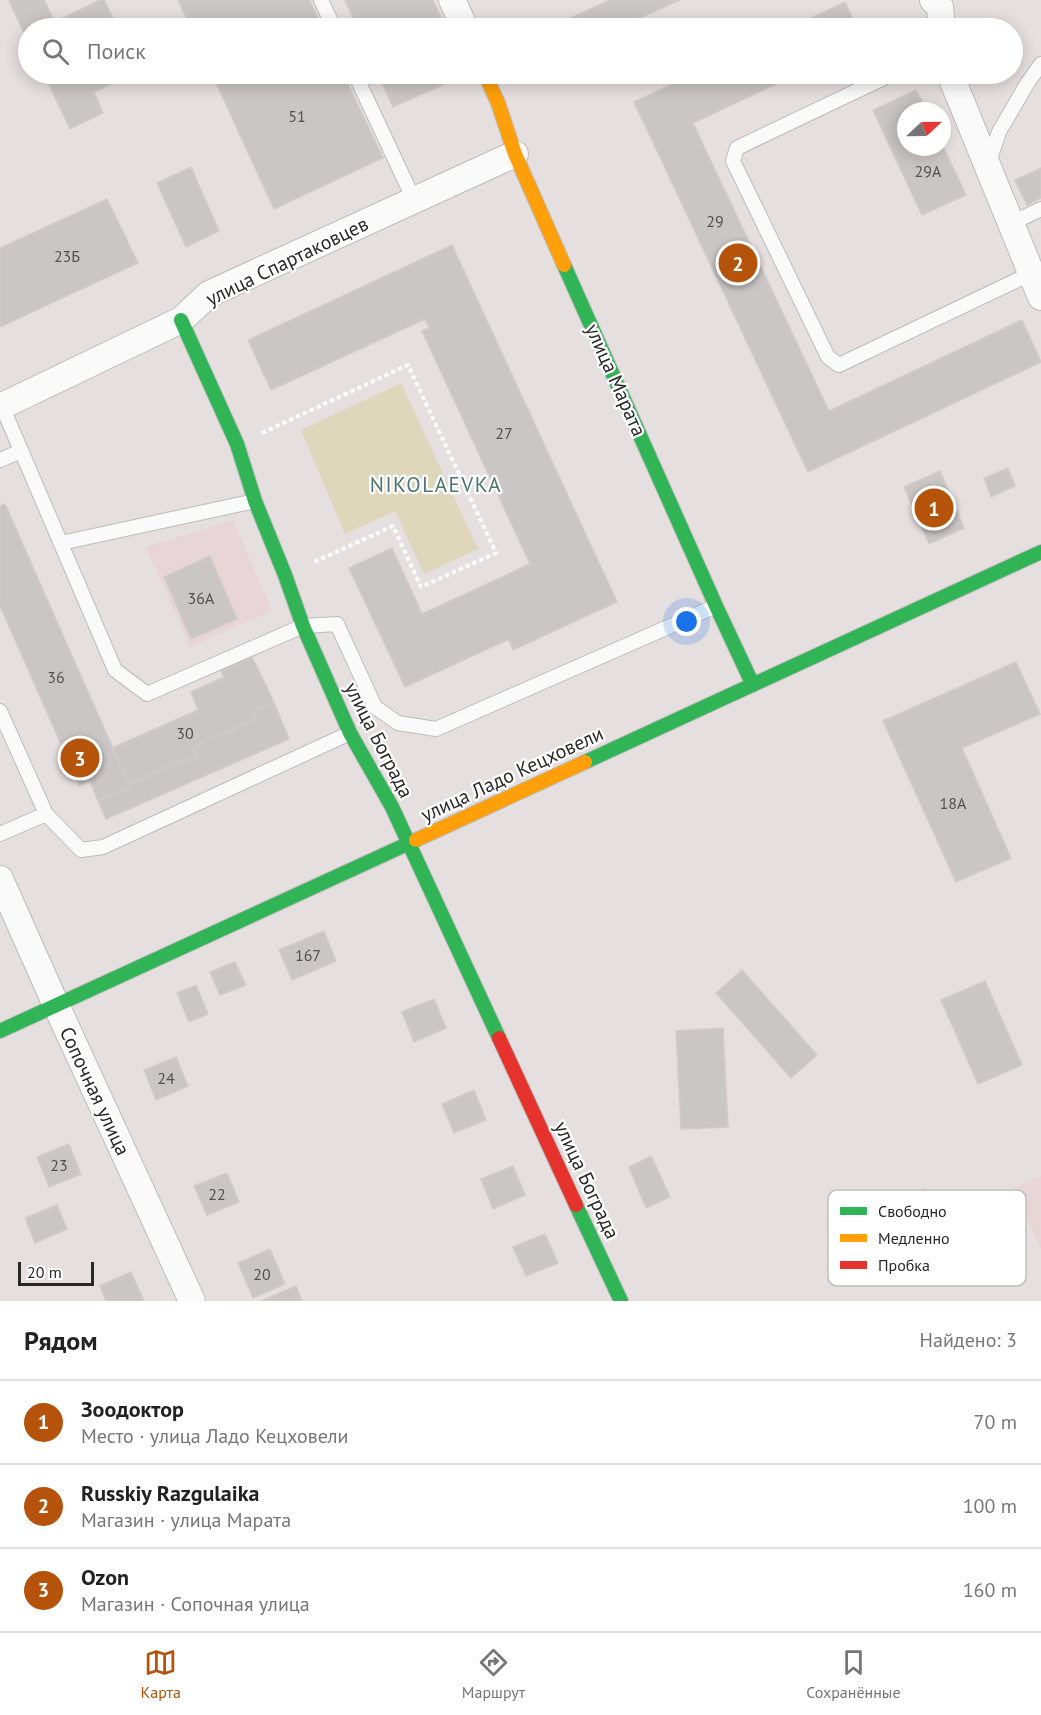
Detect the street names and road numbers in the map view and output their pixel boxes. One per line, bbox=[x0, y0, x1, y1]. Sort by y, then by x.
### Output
street label: улица Спартаковцев bbox=[201, 210, 373, 312]
street label: улица Марата bbox=[580, 320, 652, 440]
street label: улица Бограда bbox=[339, 678, 419, 802]
street label: улица Ладо Кецховели bbox=[417, 720, 607, 828]
street label: Сопочная улица bbox=[54, 1022, 136, 1160]
street label: улица Бограда bbox=[548, 1117, 626, 1243]

